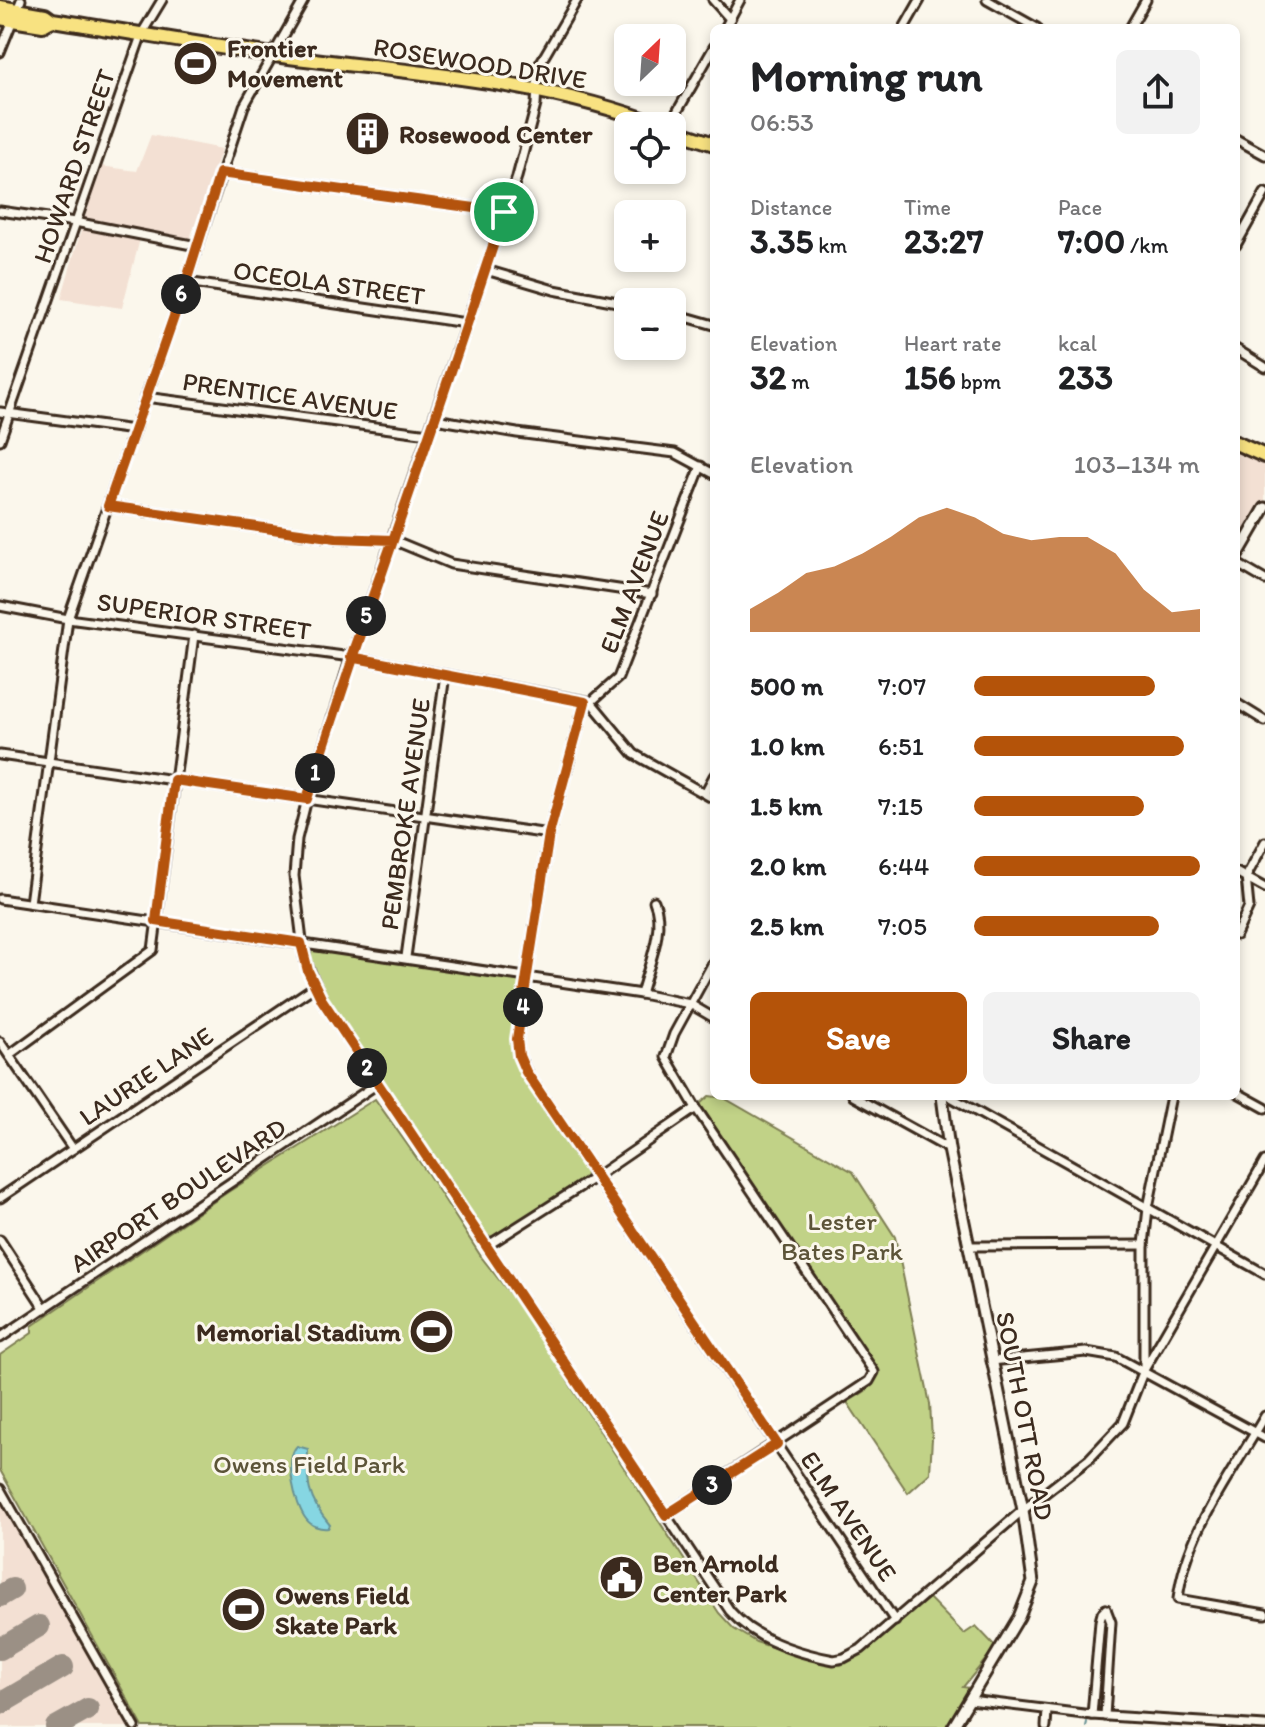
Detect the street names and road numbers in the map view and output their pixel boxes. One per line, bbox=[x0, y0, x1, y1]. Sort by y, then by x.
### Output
street label: ROSEWOOD DRIVE bbox=[371, 30, 589, 96]
street label: HOWARD STREET bbox=[26, 64, 122, 267]
street label: OCEOLA STREET bbox=[231, 254, 427, 312]
street label: PRENTICE AVENUE bbox=[180, 365, 400, 427]
street label: ELM AVENUE bbox=[592, 506, 676, 658]
street label: SUPERIOR STREET bbox=[95, 585, 313, 647]
street label: PEMBROKE AVENUE bbox=[373, 696, 437, 932]
street label: LAURIE LANE bbox=[73, 1019, 219, 1133]
street label: AIRPORT BOULEVARD bbox=[64, 1111, 292, 1279]
street label: SOUTH OTT ROAD bbox=[989, 1309, 1061, 1523]
street label: ELM AVENUE bbox=[794, 1445, 904, 1587]

